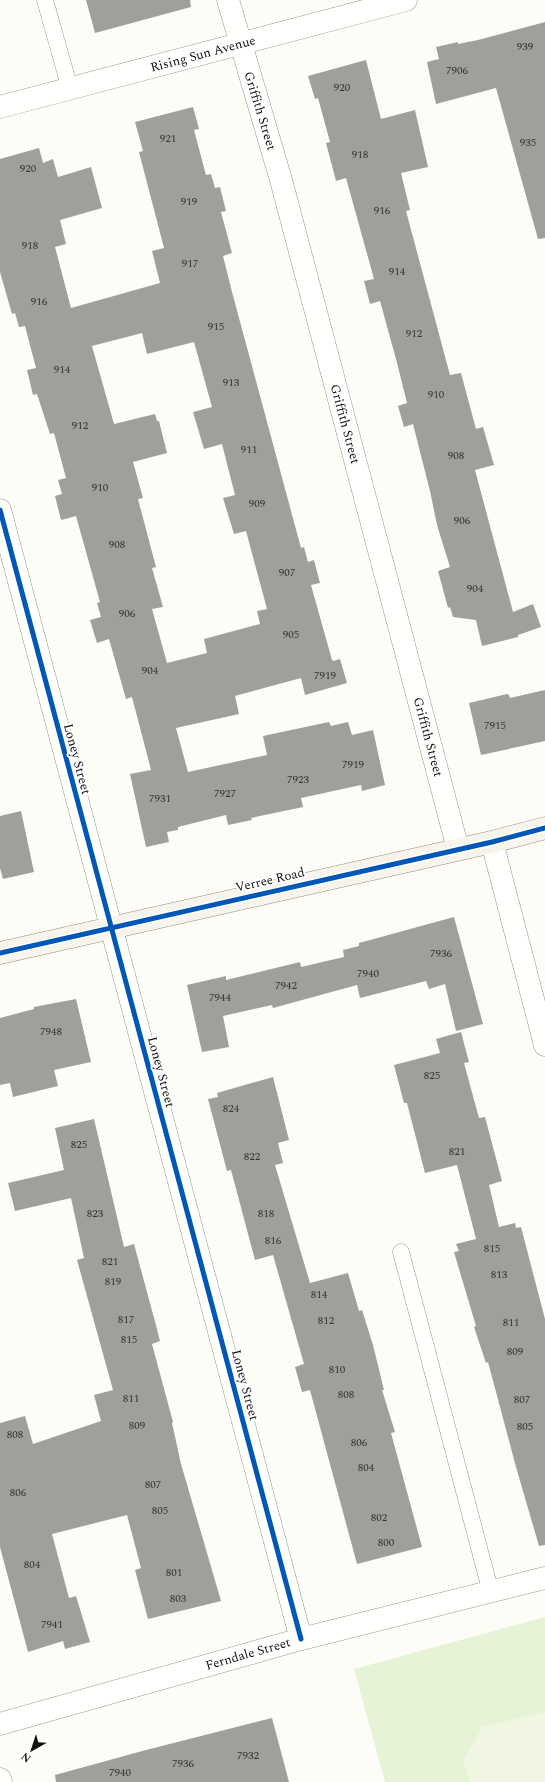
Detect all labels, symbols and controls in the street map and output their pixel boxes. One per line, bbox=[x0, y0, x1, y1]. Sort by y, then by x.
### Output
street label: Rising Sun Avenue bbox=[148, 30, 258, 78]
house number: 939 bbox=[517, 38, 534, 55]
house number: 7906 bbox=[446, 62, 468, 79]
street label: Griffith Street bbox=[238, 69, 282, 153]
house number: 920 bbox=[334, 79, 351, 96]
house number: 921 bbox=[160, 130, 176, 147]
house number: 935 bbox=[520, 134, 536, 151]
house number: 918 bbox=[352, 146, 369, 163]
house number: 920 bbox=[20, 160, 37, 177]
house number: 919 bbox=[181, 193, 198, 210]
house number: 916 bbox=[374, 202, 391, 219]
house number: 918 bbox=[22, 237, 39, 254]
house number: 917 bbox=[182, 255, 199, 272]
house number: 914 bbox=[389, 263, 406, 280]
house number: 916 bbox=[31, 293, 48, 310]
house number: 915 bbox=[208, 318, 224, 335]
house number: 912 bbox=[406, 325, 423, 342]
house number: 914 bbox=[54, 361, 71, 378]
house number: 913 bbox=[223, 374, 240, 391]
street label: Griffith Street bbox=[325, 382, 365, 466]
house number: 910 bbox=[428, 386, 445, 403]
house number: 912 bbox=[72, 417, 89, 434]
house number: 911 bbox=[241, 441, 257, 458]
house number: 908 bbox=[448, 447, 465, 464]
house number: 910 bbox=[92, 479, 109, 496]
house number: 909 bbox=[249, 495, 266, 512]
house number: 906 bbox=[454, 512, 471, 529]
house number: 908 bbox=[109, 536, 126, 553]
house number: 907 bbox=[279, 564, 296, 581]
house number: 904 bbox=[467, 580, 484, 597]
house number: 906 bbox=[119, 605, 136, 622]
house number: 905 bbox=[283, 626, 299, 643]
house number: 904 bbox=[142, 662, 159, 679]
house number: 7919 bbox=[314, 667, 336, 684]
street label: Griffith Street bbox=[408, 695, 448, 779]
house number: 7915 bbox=[484, 717, 506, 734]
street label: Loney Street bbox=[58, 721, 96, 797]
house number: 7919 bbox=[342, 756, 364, 773]
house number: 7923 bbox=[287, 771, 309, 788]
house number: 7927 bbox=[214, 785, 236, 802]
house number: 7931 bbox=[149, 790, 171, 807]
street label: Verree Road bbox=[233, 862, 307, 898]
house number: 7936 bbox=[430, 945, 452, 962]
house number: 7940 bbox=[357, 965, 379, 982]
house number: 7942 bbox=[275, 977, 297, 994]
house number: 7944 bbox=[209, 989, 231, 1006]
house number: 7948 bbox=[40, 1023, 62, 1040]
street label: Loney Street bbox=[142, 1034, 180, 1110]
house number: 825 bbox=[424, 1067, 440, 1084]
house number: 824 bbox=[223, 1100, 240, 1117]
house number: 825 bbox=[71, 1136, 87, 1153]
house number: 821 bbox=[449, 1143, 465, 1160]
house number: 822 bbox=[244, 1148, 261, 1165]
house number: 823 bbox=[87, 1205, 104, 1222]
house number: 818 bbox=[258, 1205, 275, 1222]
house number: 816 bbox=[265, 1232, 282, 1249]
house number: 815 bbox=[484, 1240, 500, 1257]
house number: 821 bbox=[102, 1253, 118, 1270]
house number: 813 bbox=[491, 1266, 508, 1283]
house number: 819 bbox=[105, 1273, 122, 1290]
house number: 814 bbox=[311, 1286, 328, 1303]
house number: 817 bbox=[118, 1311, 135, 1328]
house number: 812 bbox=[318, 1312, 335, 1329]
house number: 811 bbox=[503, 1314, 519, 1331]
house number: 815 bbox=[121, 1331, 137, 1348]
house number: 809 bbox=[507, 1343, 524, 1360]
street label: Loney Street bbox=[226, 1347, 264, 1423]
house number: 810 bbox=[329, 1361, 346, 1378]
house number: 808 bbox=[338, 1386, 355, 1403]
house number: 811 bbox=[123, 1390, 139, 1407]
house number: 807 bbox=[514, 1391, 531, 1408]
house number: 809 bbox=[129, 1417, 146, 1434]
house number: 805 bbox=[517, 1418, 533, 1435]
house number: 808 bbox=[7, 1426, 24, 1443]
house number: 806 bbox=[351, 1434, 368, 1451]
house number: 804 bbox=[358, 1459, 375, 1476]
house number: 807 bbox=[145, 1476, 162, 1493]
house number: 806 bbox=[10, 1484, 27, 1501]
house number: 805 bbox=[152, 1502, 168, 1519]
house number: 802 bbox=[371, 1509, 388, 1526]
house number: 800 bbox=[378, 1534, 395, 1551]
house number: 804 bbox=[24, 1556, 41, 1573]
house number: 801 bbox=[166, 1564, 182, 1581]
house number: 803 bbox=[170, 1590, 187, 1607]
house number: 7941 bbox=[41, 1616, 63, 1633]
street label: Ferndale Street bbox=[203, 1632, 293, 1676]
north arrow bbox=[12, 1730, 52, 1770]
house number: 7932 bbox=[237, 1747, 259, 1764]
text: N bbox=[17, 1748, 35, 1767]
house number: 7936 bbox=[172, 1755, 194, 1772]
house number: 7940 bbox=[109, 1764, 131, 1781]

